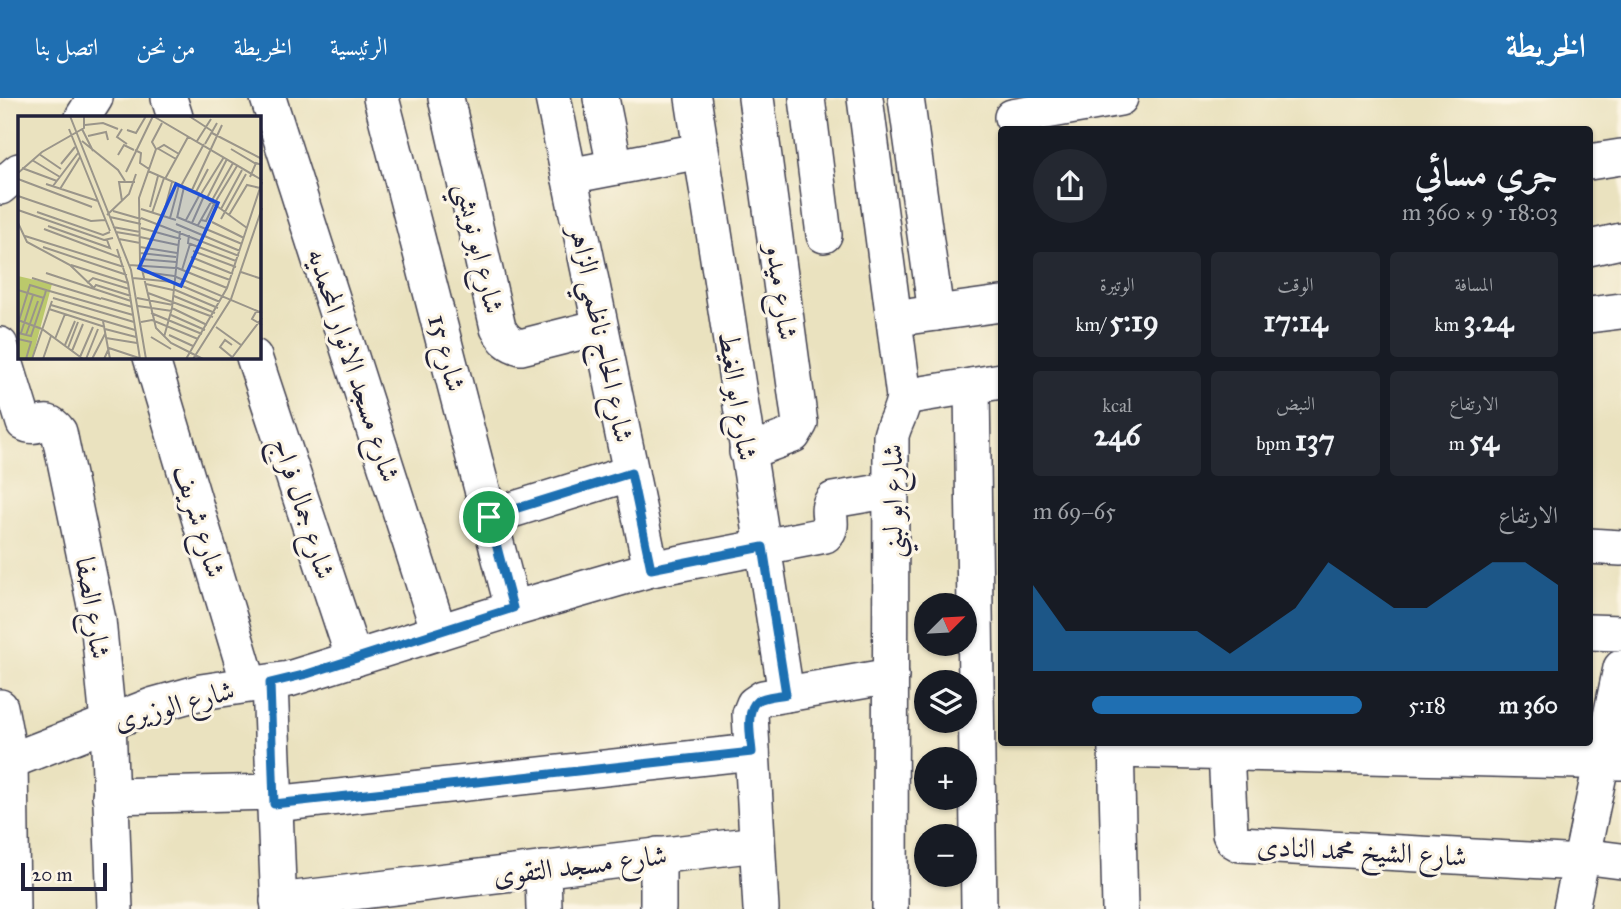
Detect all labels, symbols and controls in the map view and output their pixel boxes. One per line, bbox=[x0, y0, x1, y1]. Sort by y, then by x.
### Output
text: الخريطة bbox=[1506, 26, 1586, 66]
text: اتصل بنا bbox=[35, 32, 98, 62]
text: من نحن bbox=[136, 32, 196, 62]
text: الخريطة bbox=[234, 32, 292, 62]
text: الرئيسية bbox=[330, 32, 388, 62]
inset map bbox=[18, 116, 261, 359]
button: share bbox=[1033, 149, 1107, 223]
text: جري مسائي bbox=[1414, 149, 1558, 195]
street label: شارع ابو نويشي bbox=[439, 179, 512, 319]
text: 18:03 · 9 × 360 m bbox=[1402, 198, 1558, 226]
street label: شارع الحاج ناظمي الزاهر bbox=[552, 219, 642, 448]
street label: شارع ميدو bbox=[752, 239, 806, 343]
street label: شارع مسجد الانوار المحمديه bbox=[294, 244, 408, 488]
text: الوتيرة bbox=[1100, 273, 1135, 296]
text: الوقت bbox=[1277, 273, 1314, 296]
text: المسافة bbox=[1454, 273, 1493, 296]
text: 5:19 bbox=[1110, 303, 1159, 339]
text: 17:14 bbox=[1264, 303, 1328, 339]
text: 3.24 bbox=[1463, 303, 1513, 339]
street label: شارع 15 bbox=[414, 311, 474, 397]
text: /km bbox=[1076, 313, 1110, 336]
text: km bbox=[1435, 313, 1463, 336]
street label: شارع ابو الغيط bbox=[705, 329, 766, 464]
text: النبض bbox=[1276, 392, 1315, 415]
text: الارتفاع bbox=[1449, 392, 1498, 415]
text: kcal bbox=[1102, 394, 1132, 417]
text: 246 bbox=[1094, 417, 1141, 453]
text: 137 bbox=[1295, 422, 1335, 458]
text: 54 bbox=[1469, 422, 1499, 458]
text: bpm bbox=[1256, 432, 1295, 455]
text: m bbox=[1449, 432, 1469, 455]
street label: شارع جمال فراج bbox=[257, 433, 343, 586]
street label: شارع ابو لبني bbox=[875, 444, 919, 558]
street label: شارع شريف bbox=[160, 460, 234, 584]
pin bbox=[459, 487, 519, 547]
text: 65–69 m bbox=[1033, 497, 1116, 525]
icon: arrive bbox=[470, 498, 508, 536]
text: الارتفاع bbox=[1498, 501, 1558, 529]
street label: شارع الصفا bbox=[62, 554, 118, 662]
north arrow bbox=[914, 593, 976, 656]
map controls bbox=[914, 593, 977, 887]
button: layers bbox=[914, 670, 977, 733]
street label: شارع الوزيرى bbox=[110, 672, 240, 744]
text: 5:18 bbox=[1408, 691, 1446, 719]
text: 360 m bbox=[1499, 691, 1558, 719]
button: + bbox=[914, 747, 977, 810]
button: − bbox=[914, 824, 977, 887]
street label: شارع الشيخ محمد النادى bbox=[1256, 828, 1468, 881]
street label: شارع مسجد التقوى bbox=[491, 837, 670, 899]
scale bar bbox=[21, 860, 107, 892]
text: 20 m bbox=[32, 863, 73, 886]

